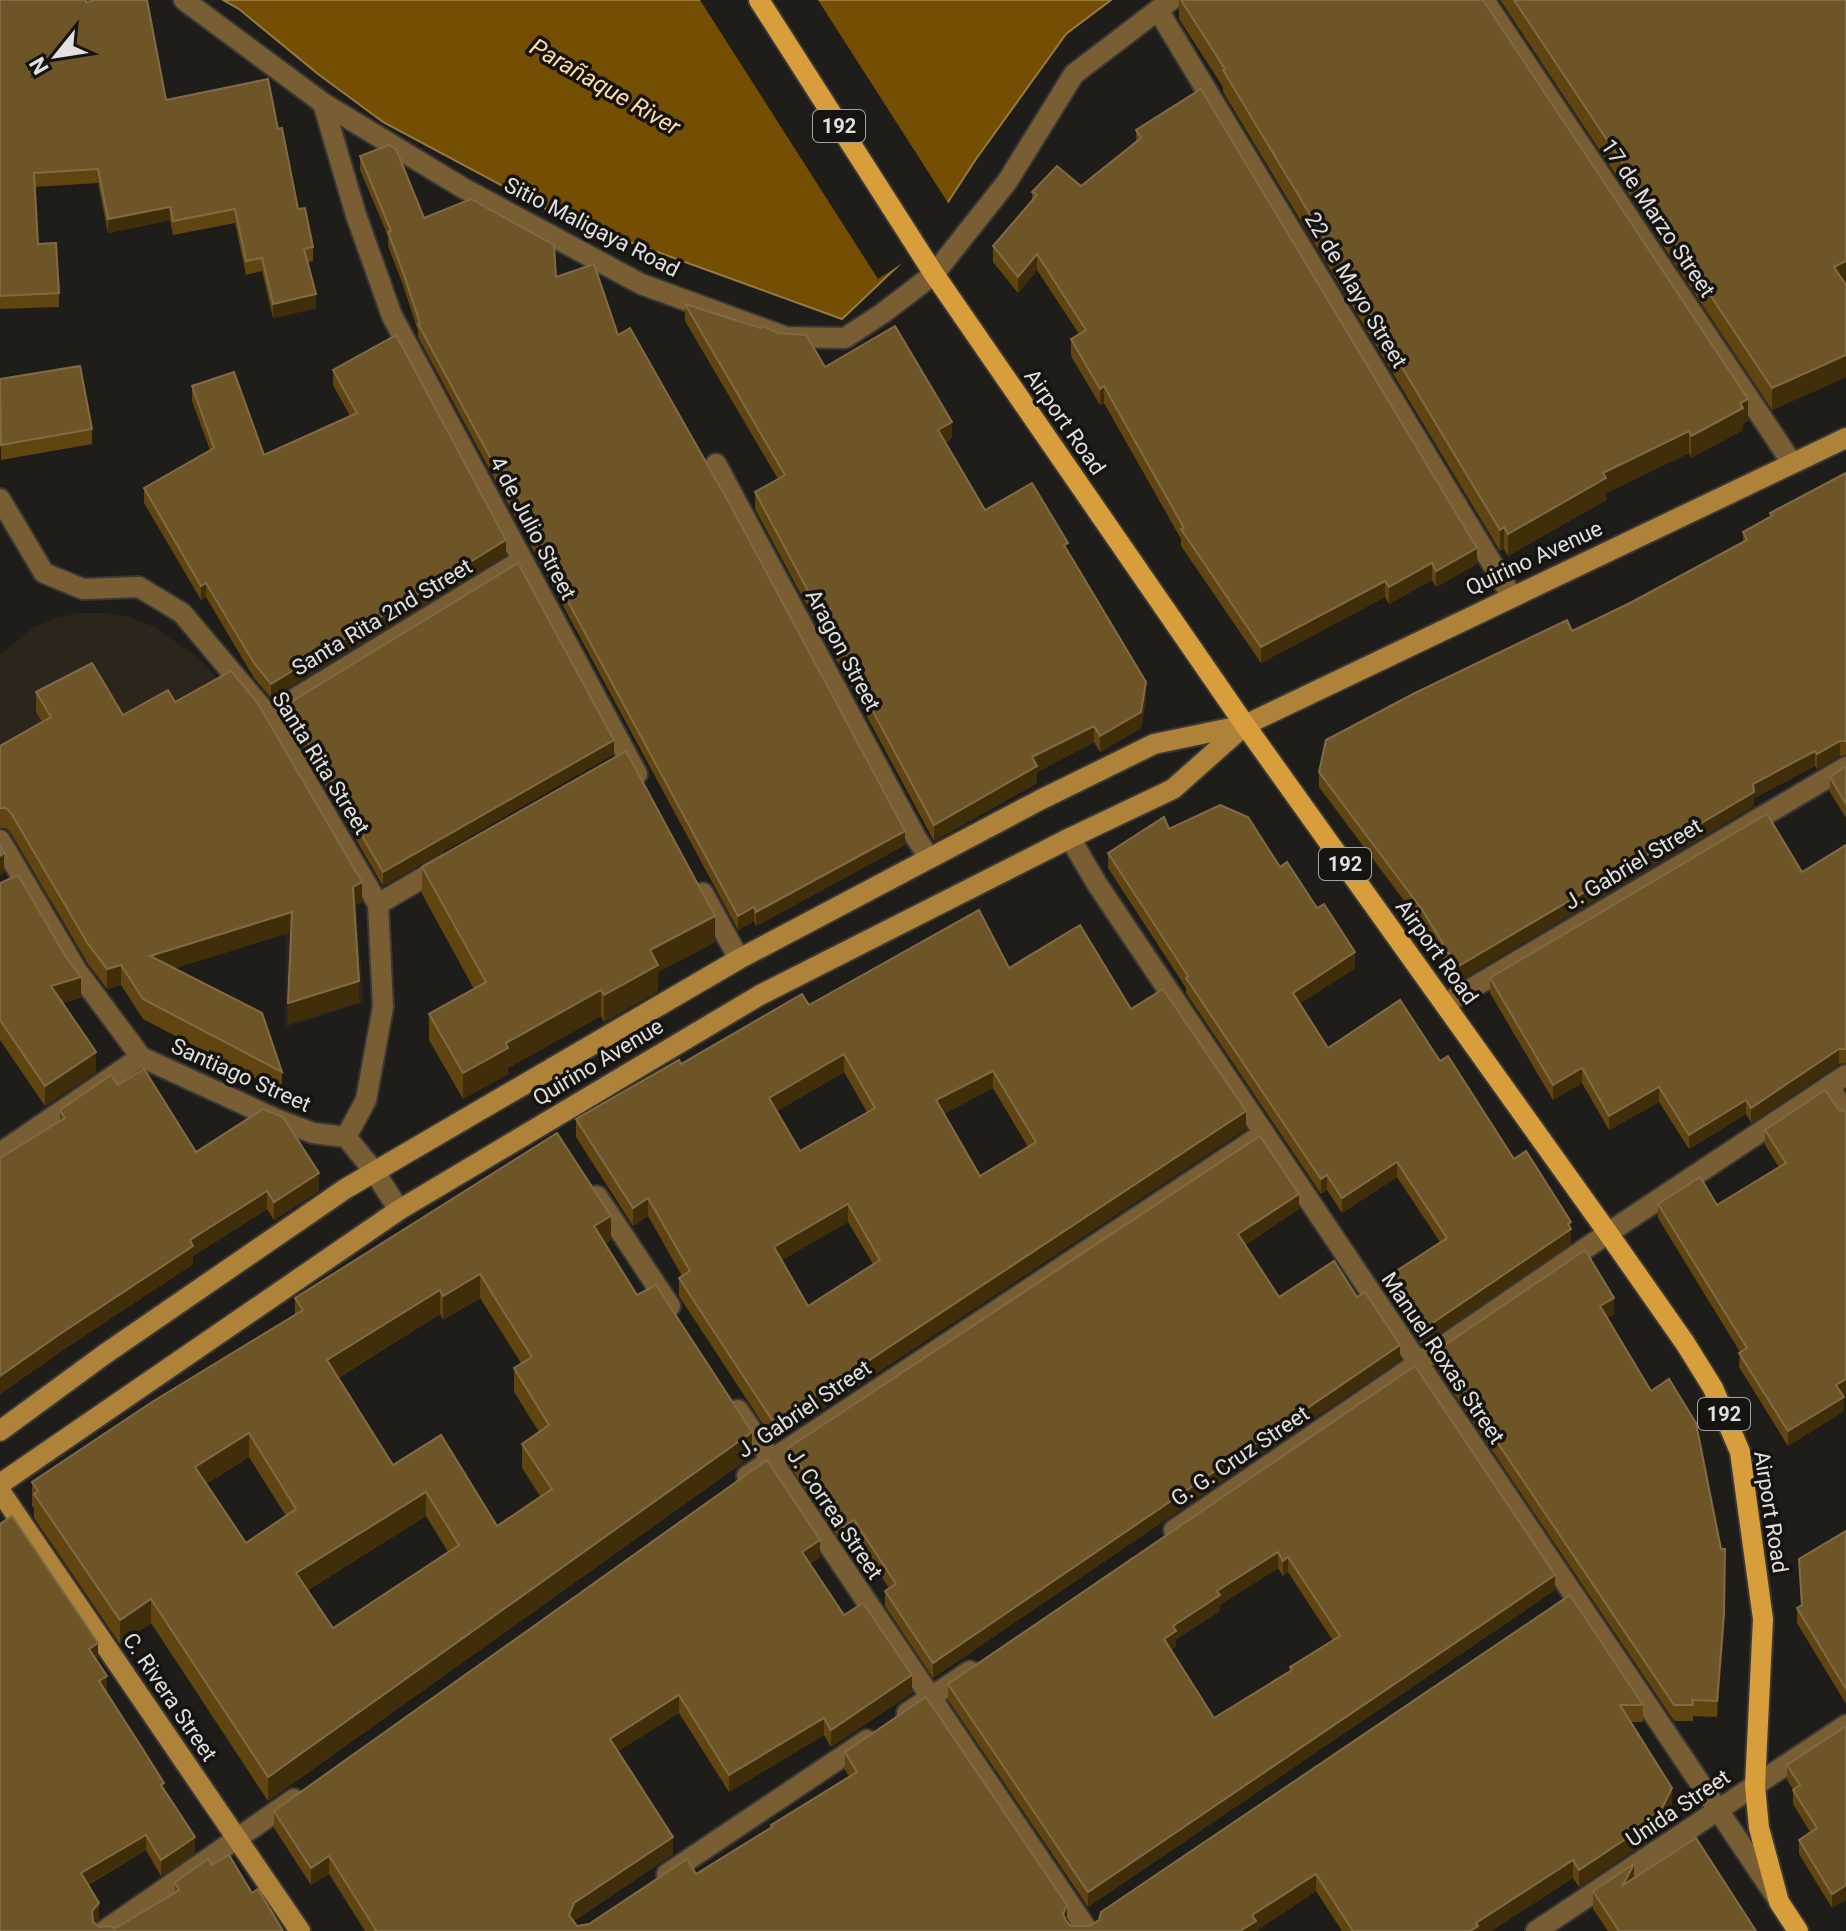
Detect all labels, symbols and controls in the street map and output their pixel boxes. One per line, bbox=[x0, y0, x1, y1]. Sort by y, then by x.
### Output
north arrow bbox=[16, 16, 96, 96]
water label: Parañaque River bbox=[525, 33, 686, 142]
text: N bbox=[24, 53, 54, 79]
road number: 192 bbox=[813, 110, 865, 142]
street label: 17 de Marzo Street bbox=[1596, 134, 1720, 302]
street label: Sitio Maligaya Road bbox=[500, 172, 684, 282]
street label: 22 de Mayo Street bbox=[1300, 208, 1412, 372]
street label: Airport Road bbox=[1019, 364, 1111, 480]
street label: 4 de Julio Street bbox=[485, 452, 581, 604]
street label: Quirino Avenue bbox=[1462, 515, 1606, 601]
street label: Santa Rita 2nd Street bbox=[287, 553, 477, 681]
street label: Aragon Street bbox=[801, 585, 885, 715]
street label: Santa Rita Street bbox=[267, 687, 375, 839]
street label: J. Gabriel Street bbox=[1560, 813, 1706, 915]
road number: 192 bbox=[1319, 848, 1371, 880]
street label: Airport Road bbox=[1391, 895, 1483, 1009]
street label: Quirino Avenue bbox=[528, 1013, 668, 1111]
street label: Santiago Street bbox=[167, 1033, 315, 1117]
street label: Manuel Roxas Street bbox=[1376, 1267, 1510, 1449]
street label: J. Gabriel Street bbox=[732, 1355, 876, 1463]
road number: 192 bbox=[1698, 1398, 1750, 1430]
street label: G. G. Cruz Street bbox=[1166, 1401, 1314, 1511]
street label: J. Correa Street bbox=[782, 1444, 888, 1584]
street label: Airport Road bbox=[1749, 1449, 1793, 1575]
street label: C. Rivera Street bbox=[118, 1628, 222, 1766]
street label: Unida Street bbox=[1621, 1764, 1735, 1852]

